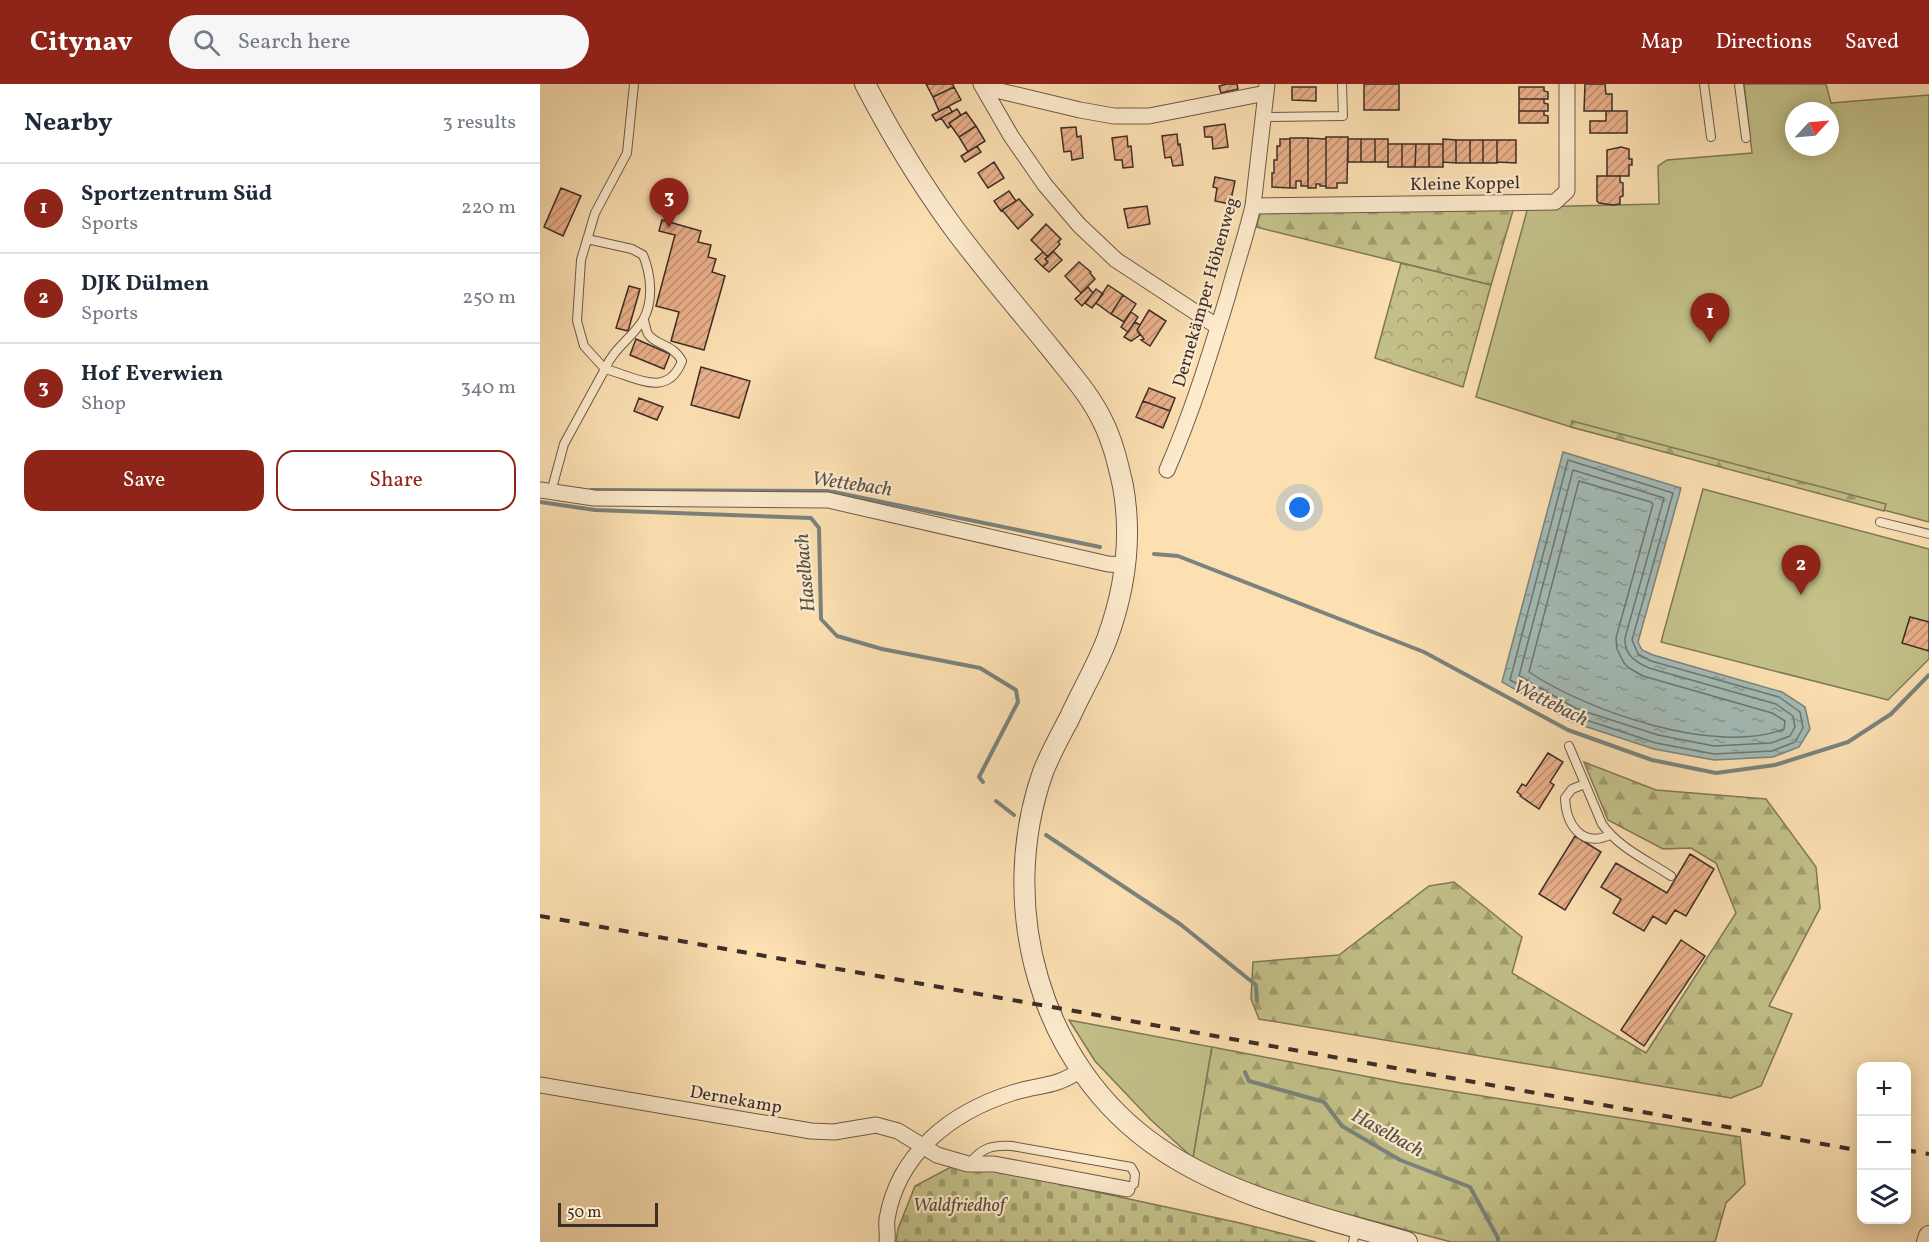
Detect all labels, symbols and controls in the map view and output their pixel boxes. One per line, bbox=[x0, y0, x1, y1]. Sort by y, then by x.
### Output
search box bbox=[169, 15, 589, 69]
text: Citynav bbox=[30, 23, 133, 62]
icon: search bbox=[190, 26, 223, 59]
text: Search here bbox=[238, 27, 350, 58]
text: Map bbox=[1641, 28, 1683, 57]
text: Directions bbox=[1716, 28, 1812, 57]
text: Saved bbox=[1845, 28, 1899, 57]
north arrow bbox=[1785, 102, 1839, 156]
text: Nearby bbox=[24, 105, 113, 141]
text: 3 results bbox=[442, 109, 516, 137]
street label: Kleine Koppel bbox=[1410, 171, 1520, 198]
pin: 3 bbox=[650, 178, 688, 228]
text: Sportzentrum Süd bbox=[81, 179, 272, 210]
text: 1 bbox=[39, 194, 48, 222]
text: 220 m bbox=[461, 194, 516, 222]
street label: Dernekämper Höhenweg bbox=[1167, 194, 1246, 390]
text: Sports bbox=[81, 210, 138, 238]
text: DJK Dülmen bbox=[81, 269, 209, 300]
text: 2 bbox=[38, 284, 49, 312]
text: 250 m bbox=[462, 284, 516, 312]
pin: 1 bbox=[1690, 294, 1730, 343]
text: Sports bbox=[81, 300, 138, 328]
text: Hof Everwien bbox=[81, 359, 223, 390]
text: 3 bbox=[38, 374, 49, 402]
text: 340 m bbox=[460, 374, 516, 402]
text: Shop bbox=[81, 390, 126, 418]
button: Save bbox=[24, 450, 264, 511]
button: Share bbox=[276, 450, 516, 511]
water label: Wettebach bbox=[810, 465, 894, 504]
your location bbox=[1285, 493, 1314, 522]
water label: Haselbach bbox=[789, 532, 823, 613]
pin: 2 bbox=[1782, 546, 1820, 595]
water label: Wettebach bbox=[1508, 674, 1593, 734]
map controls bbox=[1857, 1062, 1911, 1224]
button: + bbox=[1857, 1062, 1911, 1116]
street label: Dernekamp bbox=[688, 1080, 784, 1121]
water label: Haselbach bbox=[1346, 1102, 1428, 1165]
button: − bbox=[1857, 1116, 1911, 1170]
button: layers bbox=[1857, 1170, 1911, 1224]
park label: Waldfriedhof bbox=[913, 1194, 1009, 1219]
scale bar bbox=[558, 1200, 658, 1228]
text: 50 m bbox=[567, 1202, 601, 1224]

